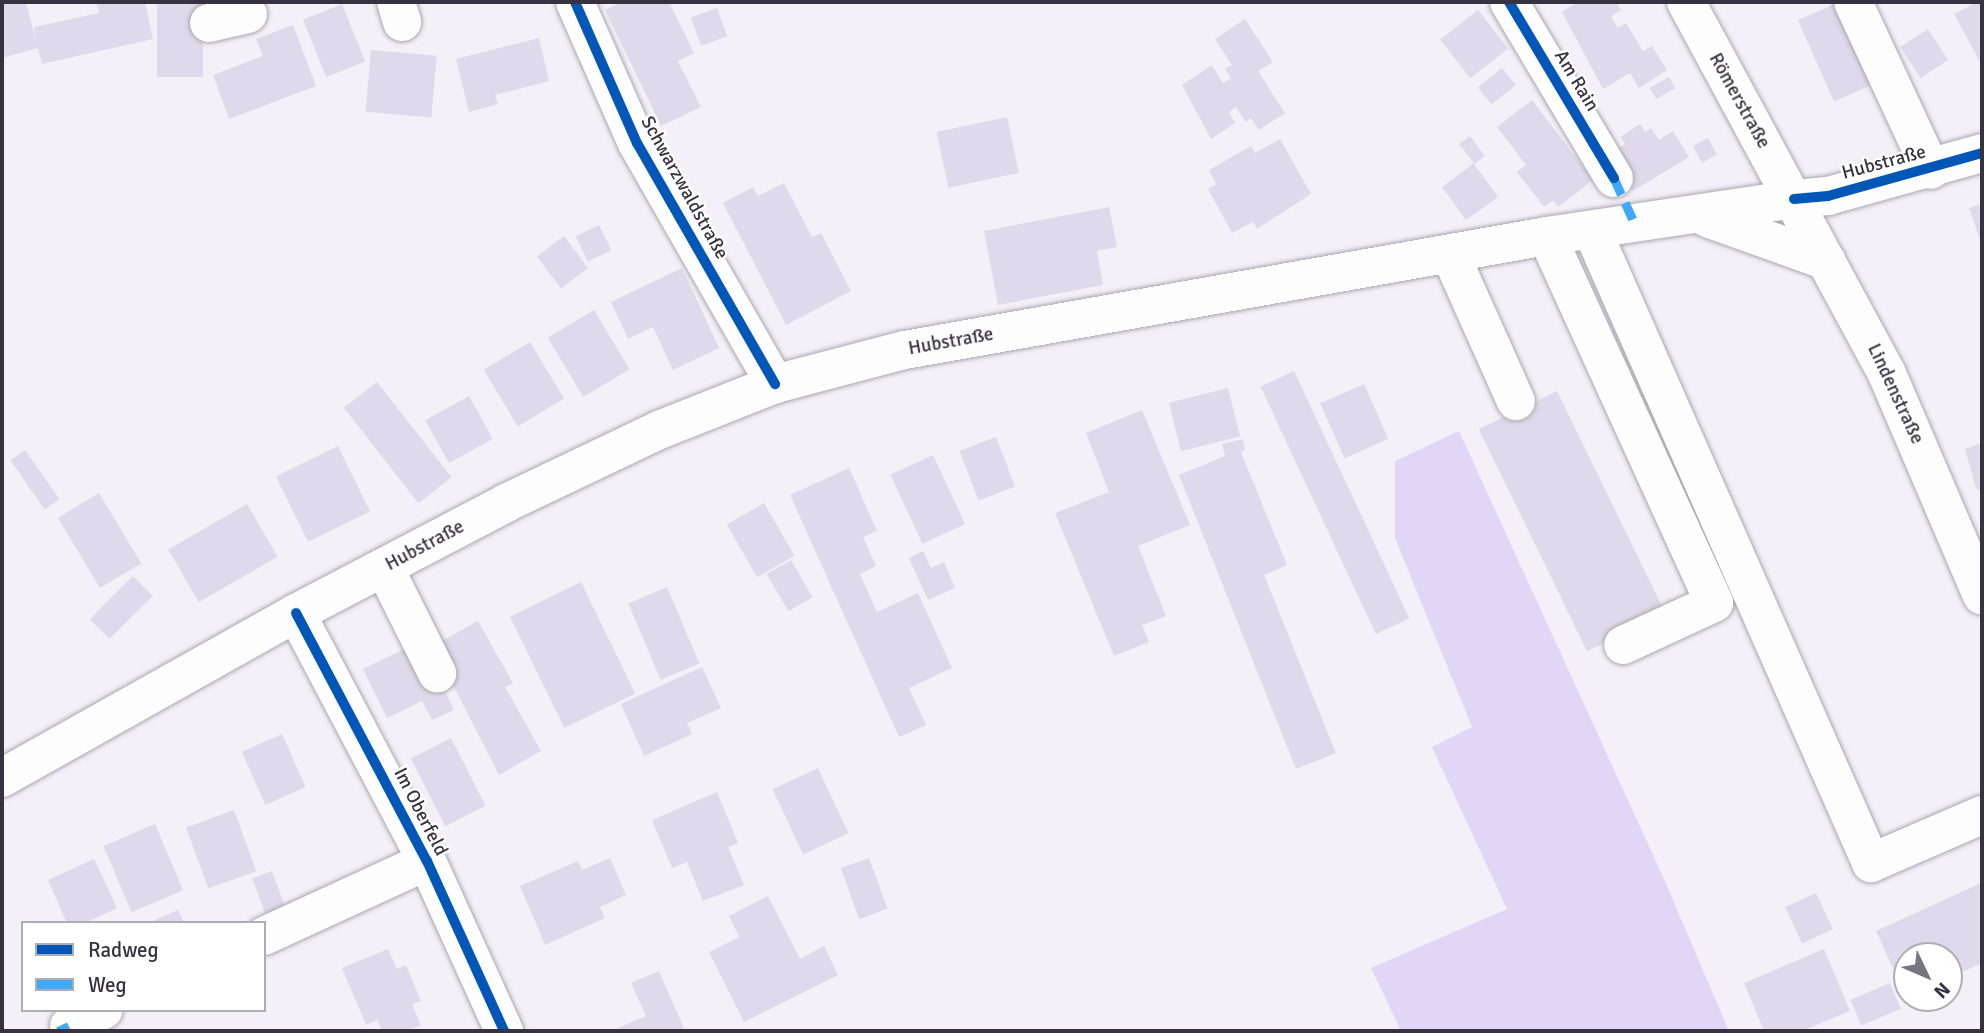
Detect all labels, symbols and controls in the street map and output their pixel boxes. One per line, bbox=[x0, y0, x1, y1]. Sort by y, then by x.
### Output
street label: Am Rain bbox=[1549, 46, 1603, 116]
street label: Römerstraße bbox=[1703, 49, 1775, 153]
street label: Schwarzwaldstraße bbox=[635, 113, 733, 263]
street label: Hubstraße bbox=[1839, 141, 1929, 185]
street label: Hubstraße bbox=[907, 323, 995, 361]
street label: Lindenstraße bbox=[1862, 340, 1928, 448]
street label: Hubstraße bbox=[382, 516, 468, 576]
street label: Im Oberfeld bbox=[388, 764, 452, 860]
legend bbox=[21, 921, 266, 1012]
text: Radweg bbox=[88, 937, 159, 963]
north arrow bbox=[1893, 942, 1963, 1012]
text: Weg bbox=[88, 972, 127, 998]
text: N bbox=[1928, 977, 1955, 1003]

